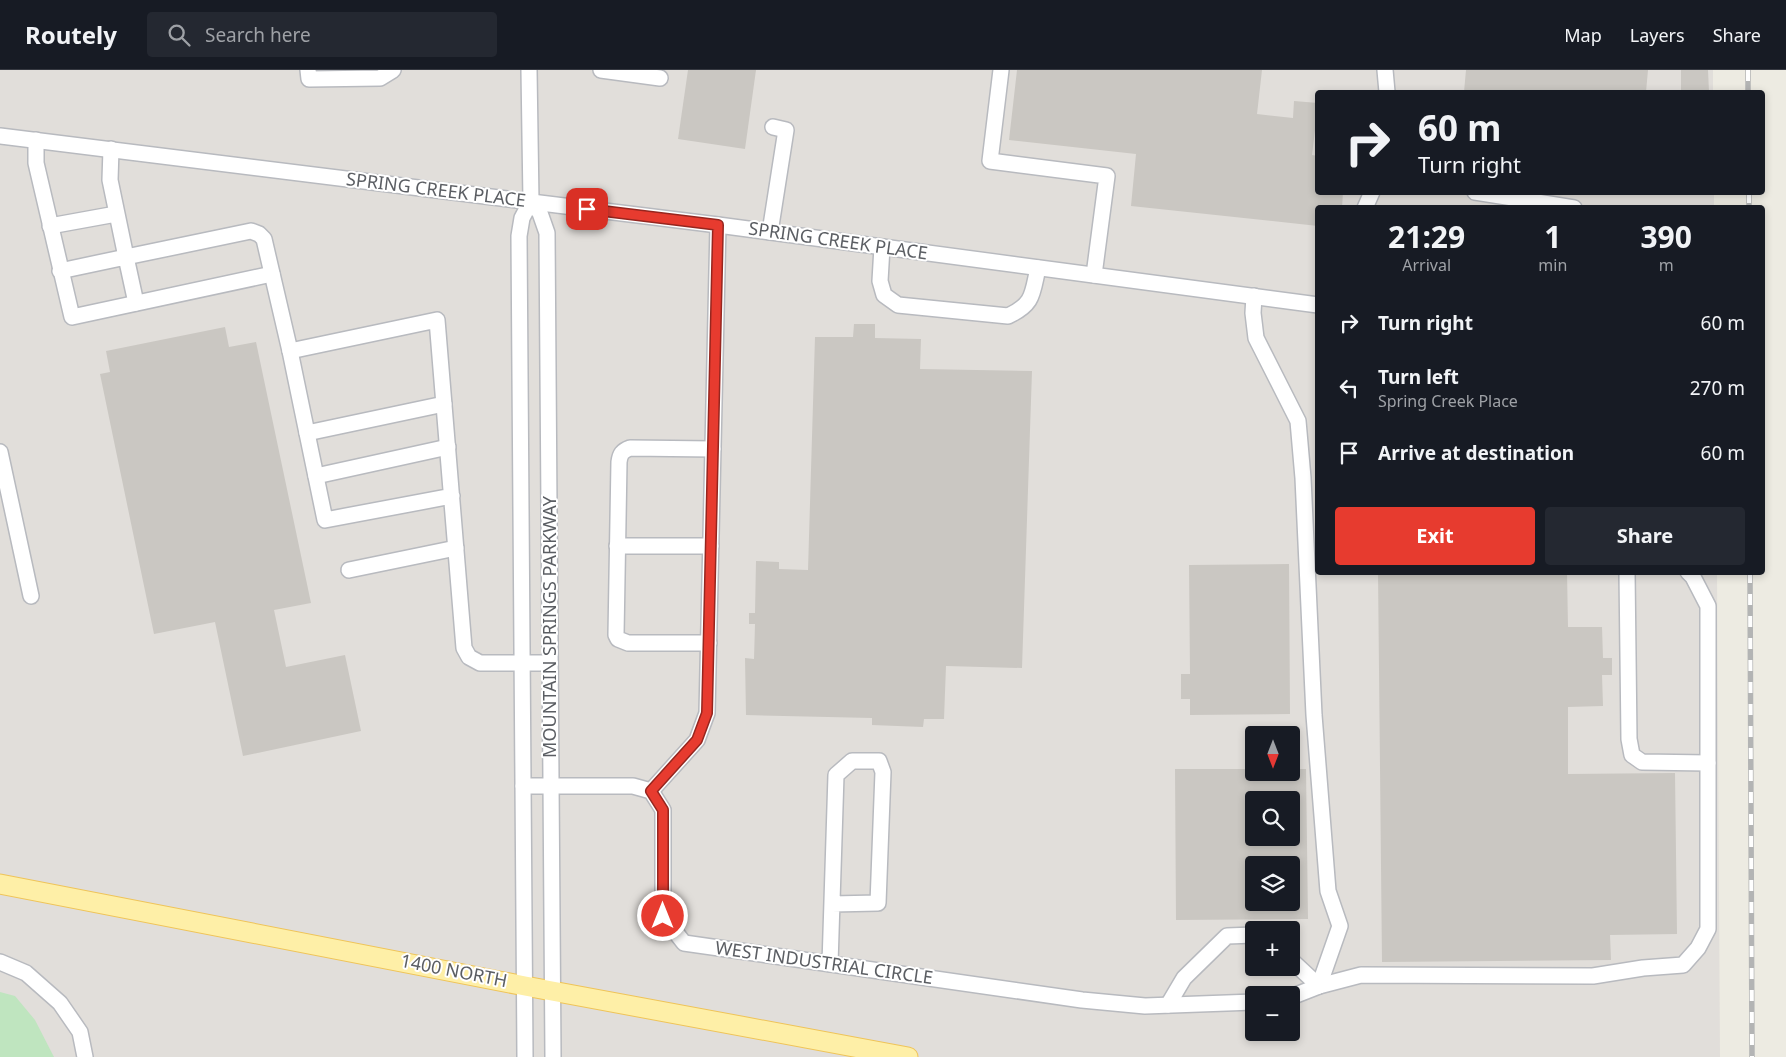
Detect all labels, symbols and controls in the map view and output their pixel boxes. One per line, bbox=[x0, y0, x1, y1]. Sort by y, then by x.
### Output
search box bbox=[147, 12, 497, 57]
text: Routely bbox=[25, 18, 117, 51]
icon: search bbox=[165, 21, 193, 49]
text: Search here bbox=[205, 22, 311, 48]
text: Map bbox=[1564, 23, 1602, 47]
text: Layers bbox=[1630, 23, 1685, 47]
text: Share bbox=[1713, 23, 1761, 47]
text: 60 m bbox=[1418, 104, 1501, 151]
icon: right bbox=[1335, 110, 1400, 175]
text: Turn right bbox=[1418, 149, 1521, 179]
street label: SPRING CREEK PLACE bbox=[345, 166, 527, 212]
pin bbox=[566, 188, 608, 230]
icon: arrive bbox=[573, 195, 601, 223]
street label: SPRING CREEK PLACE bbox=[747, 216, 929, 264]
text: 21:29 bbox=[1388, 216, 1465, 257]
text: 1 bbox=[1544, 216, 1561, 257]
text: 390 bbox=[1640, 216, 1692, 257]
text: Arrival bbox=[1402, 254, 1451, 276]
text: min bbox=[1538, 254, 1567, 276]
text: m bbox=[1659, 254, 1674, 276]
icon: right bbox=[1335, 309, 1363, 337]
text: Turn right bbox=[1378, 310, 1473, 336]
text: 60 m bbox=[1701, 310, 1745, 336]
text: Turn left bbox=[1378, 364, 1459, 390]
icon: left bbox=[1335, 374, 1363, 402]
text: 270 m bbox=[1690, 375, 1745, 401]
text: Spring Creek Place bbox=[1378, 390, 1518, 412]
icon: arrive bbox=[1335, 439, 1363, 467]
text: Arrive at destination bbox=[1378, 440, 1574, 466]
text: 60 m bbox=[1701, 440, 1745, 466]
street label: MOUNTAIN SPRINGS PARKWAY bbox=[537, 495, 561, 758]
button: Exit bbox=[1335, 507, 1535, 565]
button: Share bbox=[1545, 507, 1745, 565]
north arrow bbox=[1245, 726, 1300, 781]
map controls bbox=[1245, 726, 1300, 1041]
button: search bbox=[1245, 791, 1300, 846]
button: layers bbox=[1245, 856, 1300, 911]
position arrow bbox=[636, 889, 688, 941]
button: + bbox=[1245, 921, 1300, 976]
street label: WEST INDUSTRIAL CIRCLE bbox=[714, 935, 935, 989]
street label: 1400 NORTH bbox=[399, 948, 510, 992]
button: − bbox=[1245, 986, 1300, 1041]

